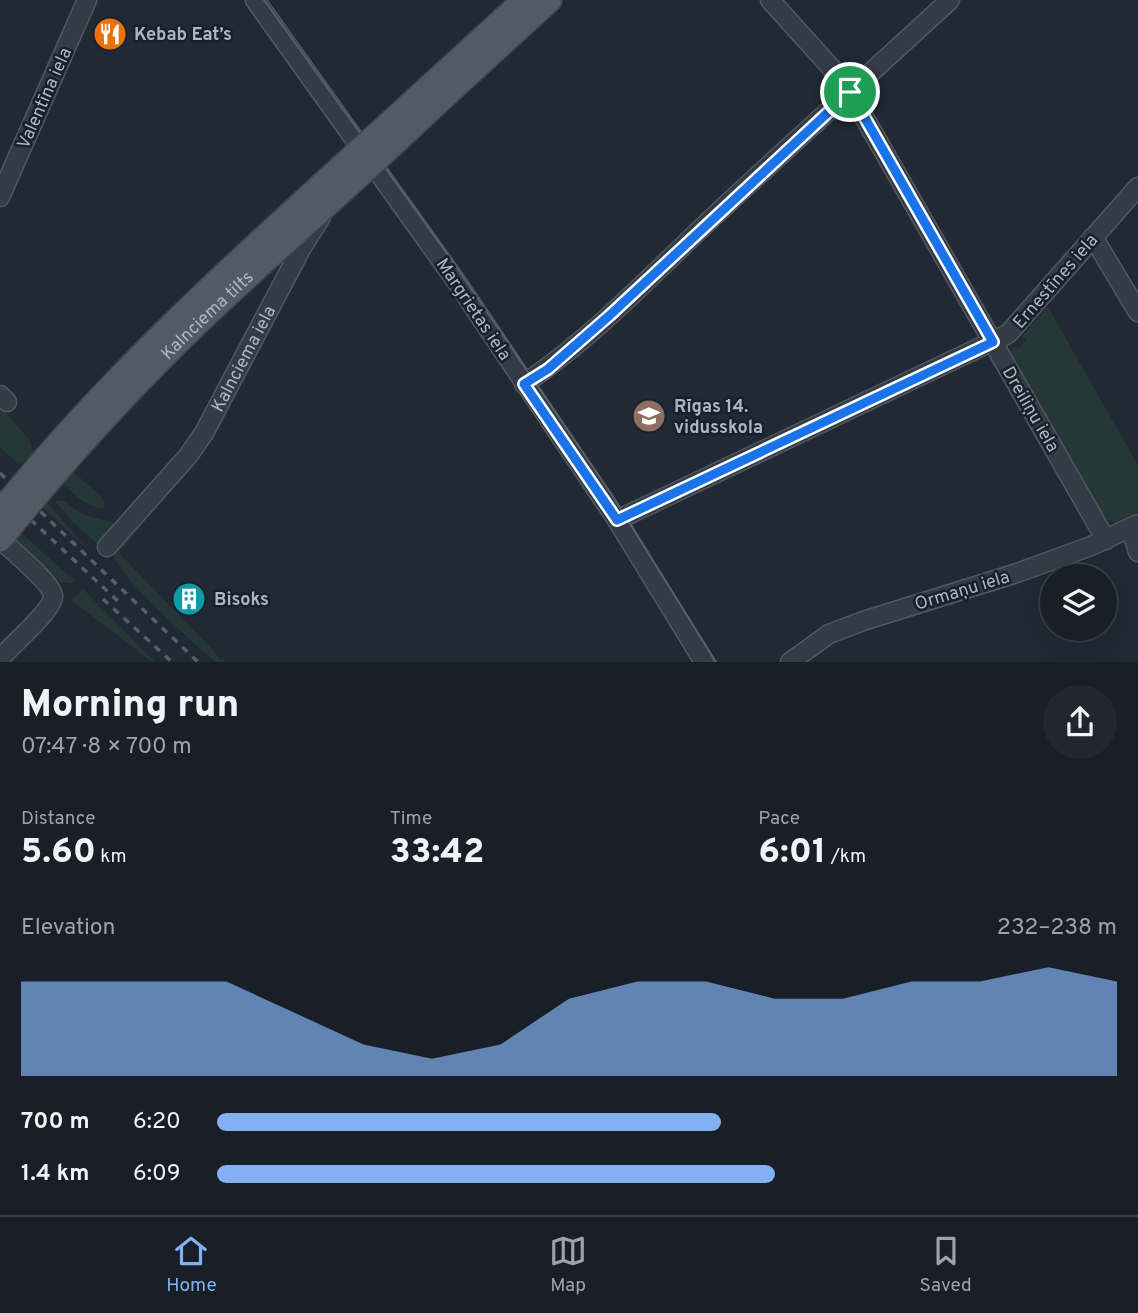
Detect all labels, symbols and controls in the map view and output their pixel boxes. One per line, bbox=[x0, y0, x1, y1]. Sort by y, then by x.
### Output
restaurant icon: Kebab Eat’s bbox=[91, 15, 129, 53]
place label: Kebab Eat’s bbox=[134, 24, 232, 47]
street label: Valentīna iela bbox=[13, 44, 78, 153]
pin bbox=[820, 62, 880, 122]
icon: arrive bbox=[831, 73, 869, 111]
street label: Ernestīnes iela bbox=[1009, 230, 1104, 334]
street label: Margrietas iela bbox=[430, 254, 515, 365]
street label: Kalnciema tilts bbox=[157, 267, 259, 366]
street label: Kalnciema iela bbox=[207, 302, 282, 416]
street label: Dreiliņu iela bbox=[996, 363, 1064, 457]
place label: Rīgas 14. vidusskola bbox=[674, 396, 763, 440]
school or university icon: Rīgas 14. vidusskola bbox=[630, 397, 668, 435]
map controls bbox=[1040, 564, 1117, 641]
button: layers bbox=[1040, 564, 1117, 641]
street label: Ormaņu iela bbox=[912, 566, 1013, 617]
building icon: Bisoks bbox=[170, 580, 208, 618]
place label: Bisoks bbox=[214, 589, 269, 612]
text: Morning run bbox=[21, 682, 239, 731]
button: share bbox=[1043, 685, 1117, 759]
text: 07:47 · 8 × 700 m bbox=[21, 733, 192, 762]
text: Distance bbox=[21, 807, 96, 831]
text: Time bbox=[390, 807, 432, 831]
text: Pace bbox=[758, 807, 800, 831]
text: 5.60 bbox=[21, 831, 96, 875]
text: 33:42 bbox=[390, 831, 484, 875]
text: 6:01 bbox=[758, 831, 826, 875]
text: km bbox=[96, 845, 127, 869]
text: /km bbox=[826, 845, 866, 869]
text: Elevation bbox=[21, 914, 116, 943]
text: 232–238 m bbox=[997, 914, 1117, 943]
text: 700 m bbox=[21, 1108, 90, 1137]
text: 6:20 bbox=[133, 1108, 181, 1137]
text: 1.4 km bbox=[21, 1160, 89, 1189]
text: 6:09 bbox=[133, 1160, 180, 1189]
tab: Home bbox=[166, 1232, 217, 1298]
tab: Map bbox=[549, 1232, 587, 1298]
tab: Saved bbox=[920, 1232, 972, 1298]

